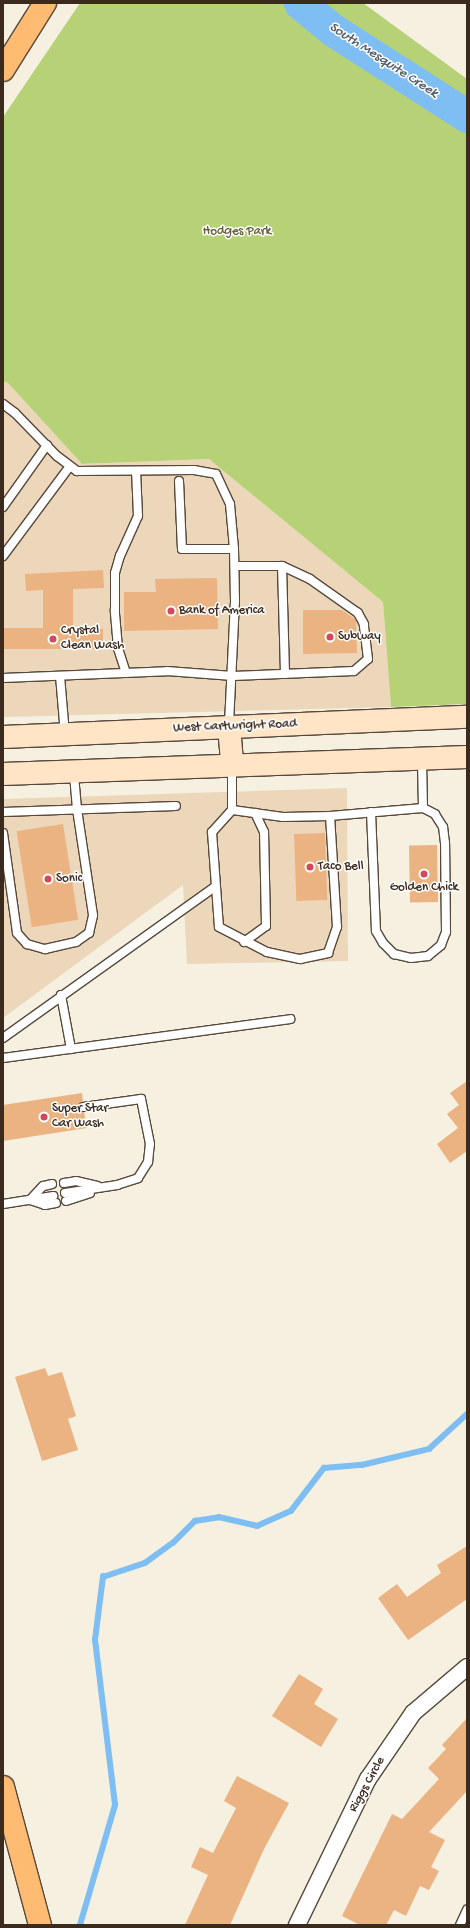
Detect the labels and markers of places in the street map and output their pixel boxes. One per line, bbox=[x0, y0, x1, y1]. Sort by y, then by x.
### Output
place label: Bank of America bbox=[179, 603, 264, 619]
marker: Bank of America bbox=[166, 606, 176, 616]
place label: Crystal Clean Wash bbox=[61, 624, 124, 655]
place label: Subway bbox=[338, 629, 381, 645]
marker: Subway bbox=[325, 632, 335, 642]
marker: Crystal Clean Wash bbox=[48, 634, 58, 644]
place label: Taco Bell bbox=[318, 859, 364, 875]
marker: Taco Bell bbox=[305, 862, 315, 872]
marker: Golden Chick bbox=[419, 869, 429, 879]
place label: Sonic bbox=[56, 871, 82, 887]
marker: Sonic bbox=[43, 874, 53, 884]
place label: Golden Chick bbox=[390, 880, 458, 896]
place label: Super Star Car Wash bbox=[52, 1102, 108, 1133]
marker: Super Star Car Wash bbox=[39, 1112, 49, 1122]

